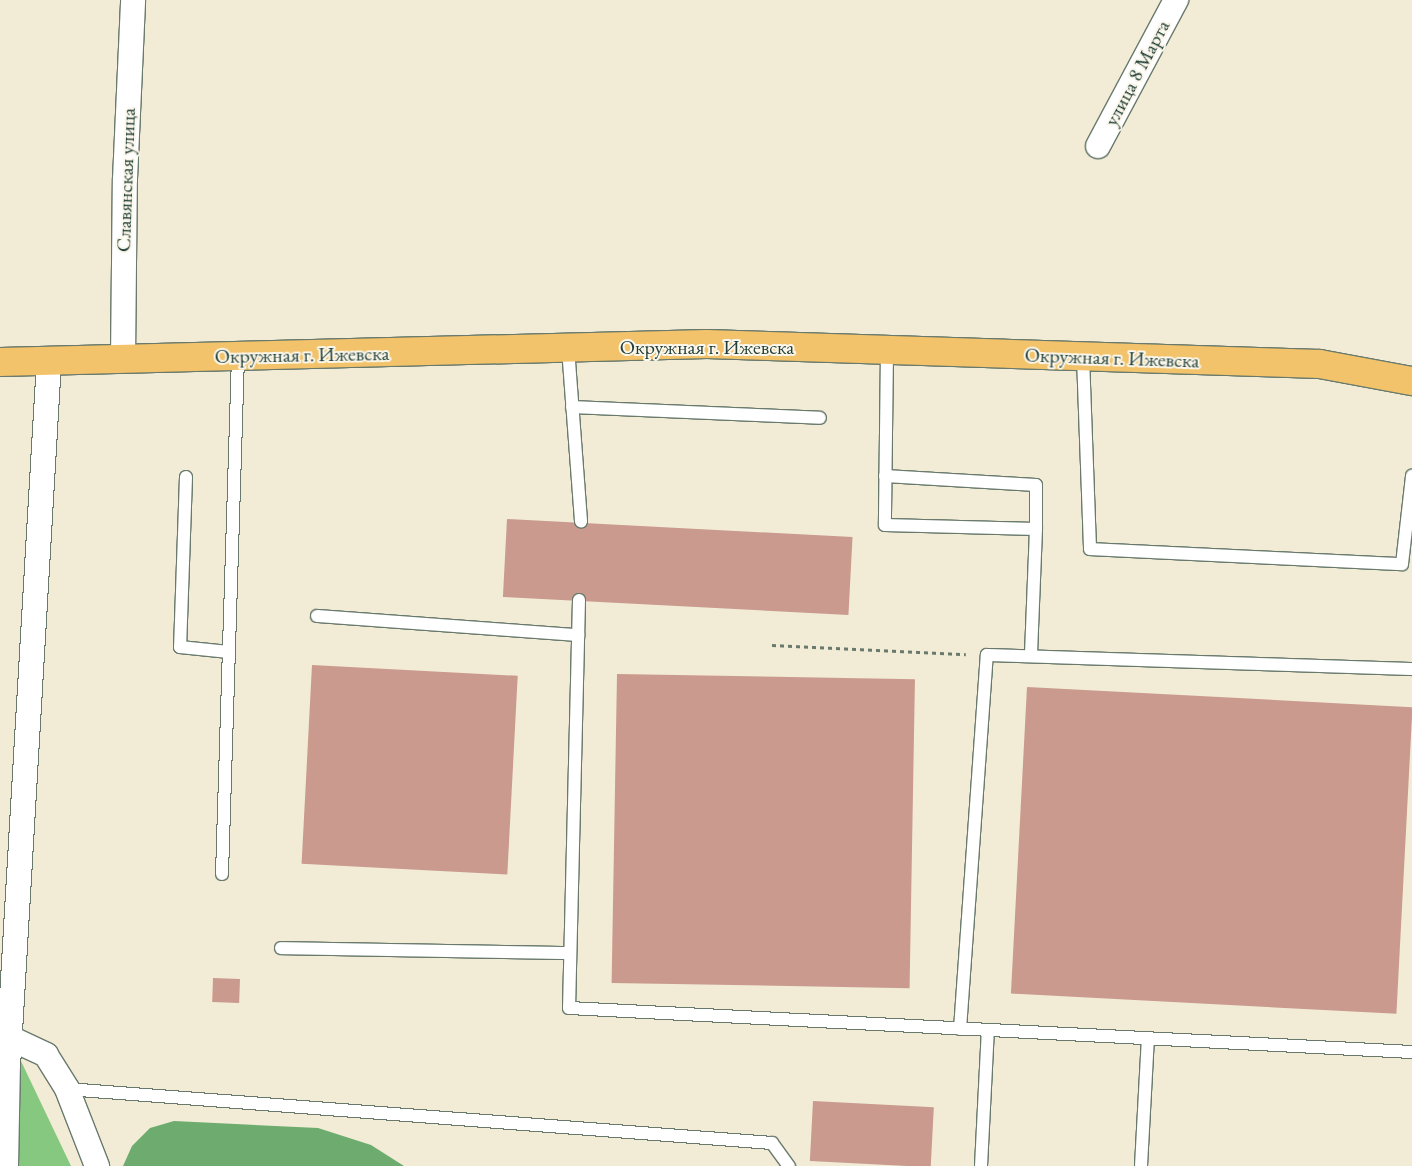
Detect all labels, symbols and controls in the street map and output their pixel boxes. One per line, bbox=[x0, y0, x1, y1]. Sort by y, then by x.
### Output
street label: улица 8 Марта bbox=[1099, 16, 1175, 130]
street label: Славянская улица bbox=[111, 107, 141, 253]
street label: Окружная г. Ижевска bbox=[620, 335, 794, 359]
street label: Окружная г. Ижевска bbox=[214, 341, 390, 369]
street label: Окружная г. Ижевска bbox=[1024, 343, 1200, 373]

